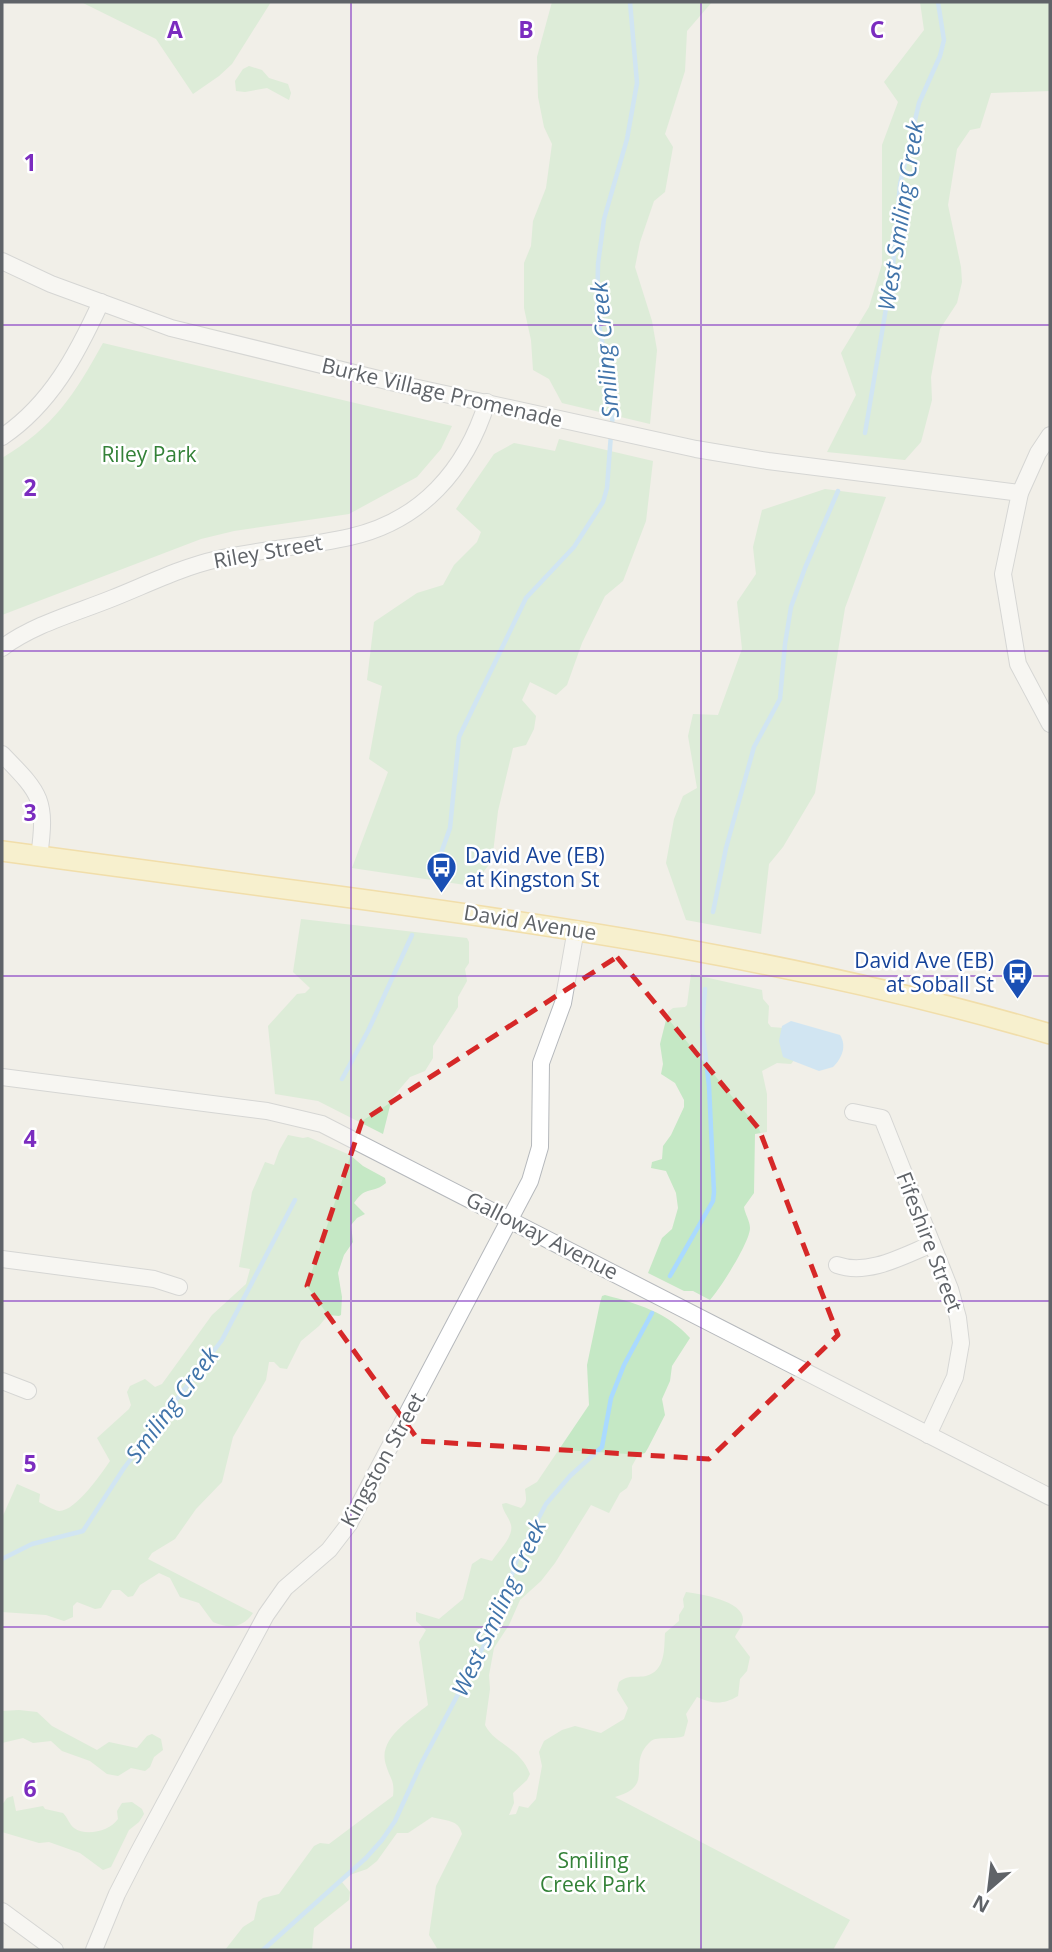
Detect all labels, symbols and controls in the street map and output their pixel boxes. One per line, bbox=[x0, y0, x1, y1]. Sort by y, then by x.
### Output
text: A bbox=[167, 13, 183, 45]
text: B bbox=[518, 13, 534, 45]
text: C bbox=[870, 13, 884, 45]
water label: West Smiling Creek bbox=[869, 118, 931, 313]
text: 1 bbox=[23, 146, 37, 178]
water label: Smiling Creek bbox=[582, 280, 626, 420]
street label: Burke Village Promenade bbox=[319, 351, 565, 433]
park label: Riley Park bbox=[101, 440, 197, 468]
text: 2 bbox=[23, 471, 37, 503]
street label: Riley Street bbox=[211, 528, 324, 574]
text: 3 bbox=[23, 796, 37, 828]
place label: David Ave (EB) at Kingston St bbox=[465, 841, 605, 893]
bus stop icon: David Ave (EB) at Kingston St bbox=[425, 851, 459, 895]
street label: David Avenue bbox=[462, 898, 599, 946]
place label: David Ave (EB) at Soball St bbox=[854, 946, 994, 998]
bus stop icon: David Ave (EB) at Soball St bbox=[1000, 956, 1034, 1000]
text: 4 bbox=[23, 1122, 37, 1154]
street label: Fifeshire Street bbox=[890, 1168, 969, 1316]
street label: Galloway Avenue bbox=[462, 1185, 623, 1286]
water label: Smiling Creek bbox=[117, 1339, 226, 1469]
street label: Kingston Street bbox=[334, 1387, 431, 1532]
text: 5 bbox=[23, 1447, 37, 1479]
water label: West Smiling Creek bbox=[443, 1513, 553, 1701]
text: 6 bbox=[23, 1772, 37, 1804]
park label: Smiling Creek Park bbox=[540, 1846, 646, 1898]
north arrow bbox=[954, 1854, 1024, 1924]
text: N bbox=[968, 1889, 994, 1919]

